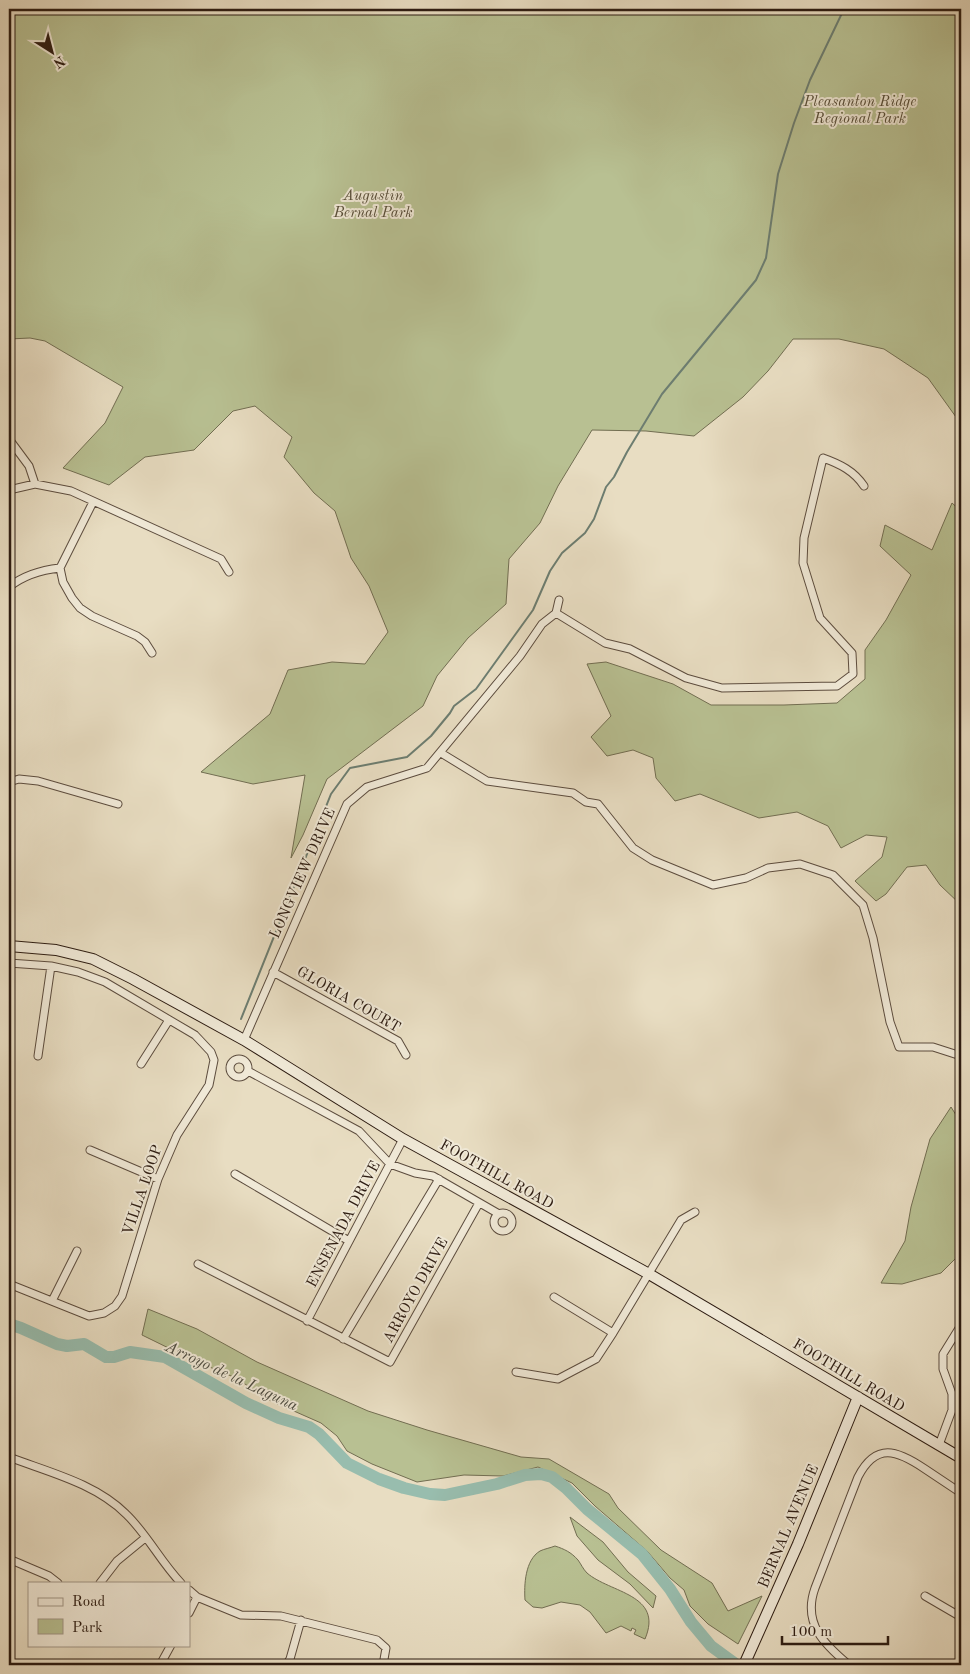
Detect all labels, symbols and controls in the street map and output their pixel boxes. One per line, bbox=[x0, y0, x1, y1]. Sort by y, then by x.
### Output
north arrow bbox=[28, 28, 78, 78]
text: N bbox=[50, 53, 67, 71]
park label: Pleasanton Ridge Regional Park bbox=[803, 95, 916, 127]
park label: Augustin Bernal Park bbox=[332, 189, 413, 221]
street label: LONGVIEW DRIVE bbox=[268, 806, 339, 941]
street label: GLORIA COURT bbox=[294, 965, 403, 1036]
street label: FOOTHILL ROAD bbox=[437, 1138, 556, 1213]
street label: VILLA LOOP bbox=[121, 1143, 166, 1238]
street label: ENSENADA DRIVE bbox=[305, 1159, 384, 1290]
street label: ARROYO DRIVE bbox=[381, 1236, 451, 1346]
street label: FOOTHILL ROAD bbox=[790, 1337, 907, 1416]
water label: Arroyo de la Laguna bbox=[162, 1339, 300, 1415]
street label: BERNAL AVENUE bbox=[757, 1463, 822, 1591]
legend bbox=[28, 1582, 190, 1646]
text: Road bbox=[72, 1595, 106, 1610]
scale bar bbox=[782, 1614, 889, 1646]
text: Park bbox=[72, 1621, 103, 1636]
text: 100 m bbox=[790, 1625, 832, 1640]

